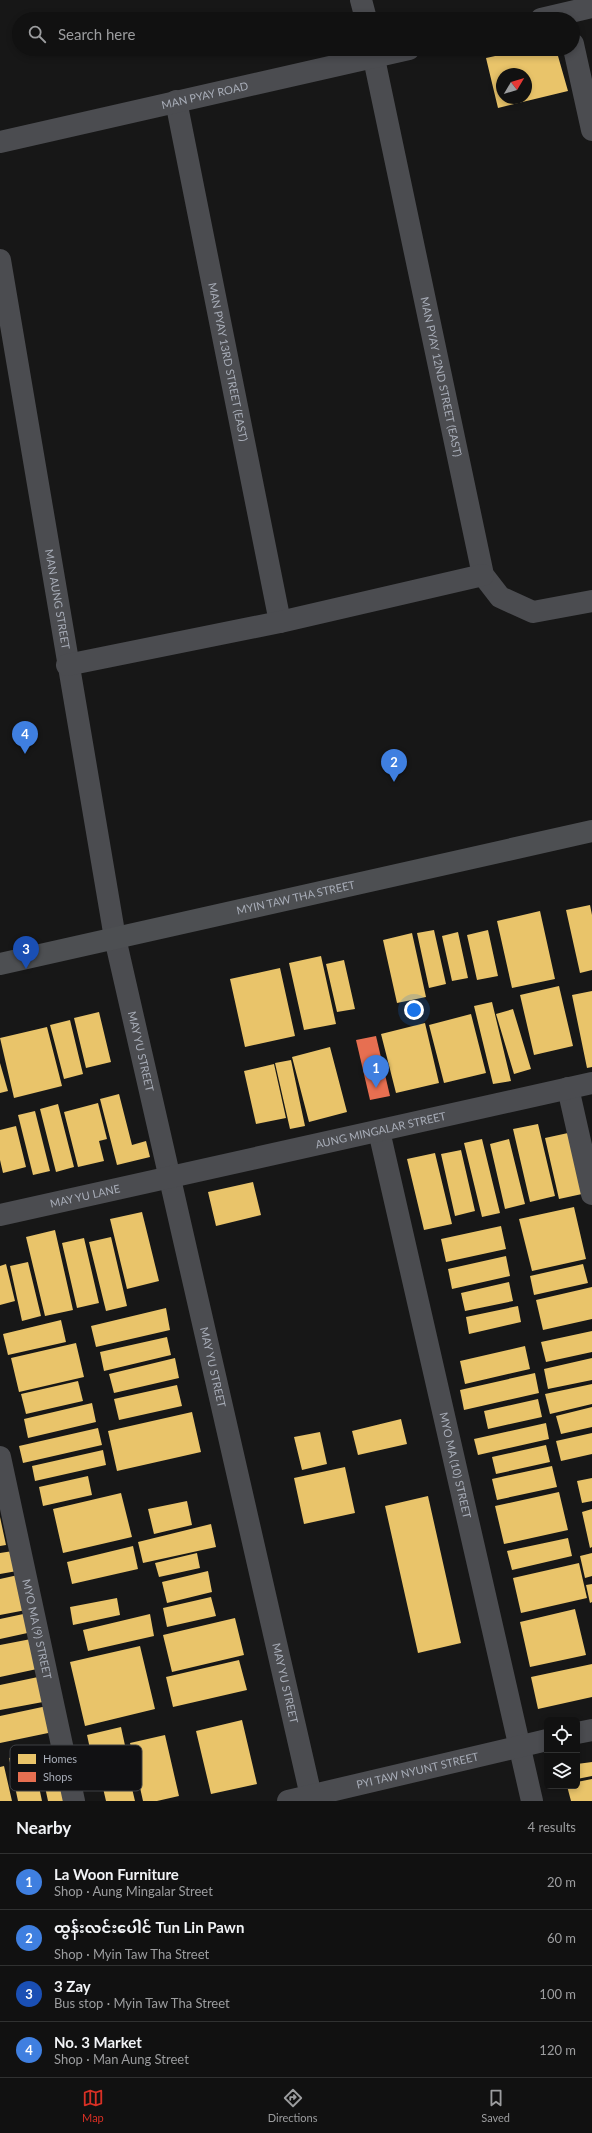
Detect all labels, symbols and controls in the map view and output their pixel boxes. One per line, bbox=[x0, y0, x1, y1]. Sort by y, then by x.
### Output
search box bbox=[12, 12, 580, 56]
icon: search bbox=[26, 23, 48, 45]
text: Search here bbox=[58, 25, 135, 43]
north arrow bbox=[496, 68, 532, 104]
street label: MAN PYAY ROAD bbox=[160, 79, 249, 111]
street label: MAN PYAY 13RD STREET (EAST) bbox=[206, 281, 251, 442]
street label: MAN PYAY 12ND STREET (EAST) bbox=[418, 296, 465, 458]
street label: MAN AUNG STREET bbox=[43, 548, 73, 651]
pin: 4 bbox=[12, 721, 38, 754]
pin: 2 bbox=[381, 749, 407, 782]
street label: MYIN TAW THA STREET bbox=[235, 877, 356, 917]
pin: 3 bbox=[13, 936, 39, 969]
your location bbox=[404, 1000, 424, 1020]
street label: MAY YU STREET bbox=[126, 1010, 157, 1093]
pin: 1 bbox=[363, 1055, 389, 1088]
street label: AUNG MINGALAR STREET bbox=[314, 1109, 447, 1150]
street label: MAY YU LANE bbox=[49, 1181, 121, 1210]
street label: MAY YU STREET bbox=[198, 1326, 229, 1409]
street label: MYO MA (10) STREET bbox=[437, 1411, 474, 1520]
street label: MYO MA (9) STREET bbox=[20, 1578, 55, 1681]
street label: MAY YU STREET bbox=[270, 1642, 301, 1725]
map controls bbox=[544, 1717, 580, 1789]
button: locate bbox=[544, 1717, 580, 1753]
legend bbox=[10, 1745, 142, 1791]
street label: PYI TAW NYUNT STREET bbox=[355, 1749, 480, 1791]
text: Homes bbox=[43, 1752, 77, 1765]
button: layers bbox=[544, 1753, 580, 1789]
text: Shops bbox=[43, 1770, 72, 1783]
text: Nearby bbox=[16, 1817, 71, 1838]
text: 4 results bbox=[528, 1819, 576, 1835]
text: La Woon Furniture bbox=[54, 1865, 179, 1883]
text: 1 bbox=[25, 1874, 33, 1890]
text: 20 m bbox=[547, 1874, 576, 1890]
text: Shop · Aung Mingalar Street bbox=[54, 1883, 213, 1899]
text: ထွန်းလင်းပေါင် Tun Lin Pawn bbox=[54, 1918, 244, 1936]
text: 2 bbox=[25, 1930, 33, 1946]
text: 60 m bbox=[547, 1930, 576, 1946]
text: Shop · Myin Taw Tha Street bbox=[54, 1946, 209, 1962]
text: 3 Zay bbox=[54, 1977, 91, 1995]
text: 3 bbox=[25, 1986, 33, 2002]
text: 100 m bbox=[539, 1986, 576, 2002]
text: Bus stop · Myin Taw Tha Street bbox=[54, 1995, 230, 2011]
text: No. 3 Market bbox=[54, 2033, 142, 2051]
text: 4 bbox=[25, 2042, 33, 2058]
text: 120 m bbox=[539, 2042, 576, 2058]
text: Shop · Man Aung Street bbox=[54, 2051, 189, 2067]
tab: Map bbox=[82, 2087, 104, 2124]
tab: Directions bbox=[268, 2087, 317, 2124]
tab: Saved bbox=[481, 2087, 510, 2124]

